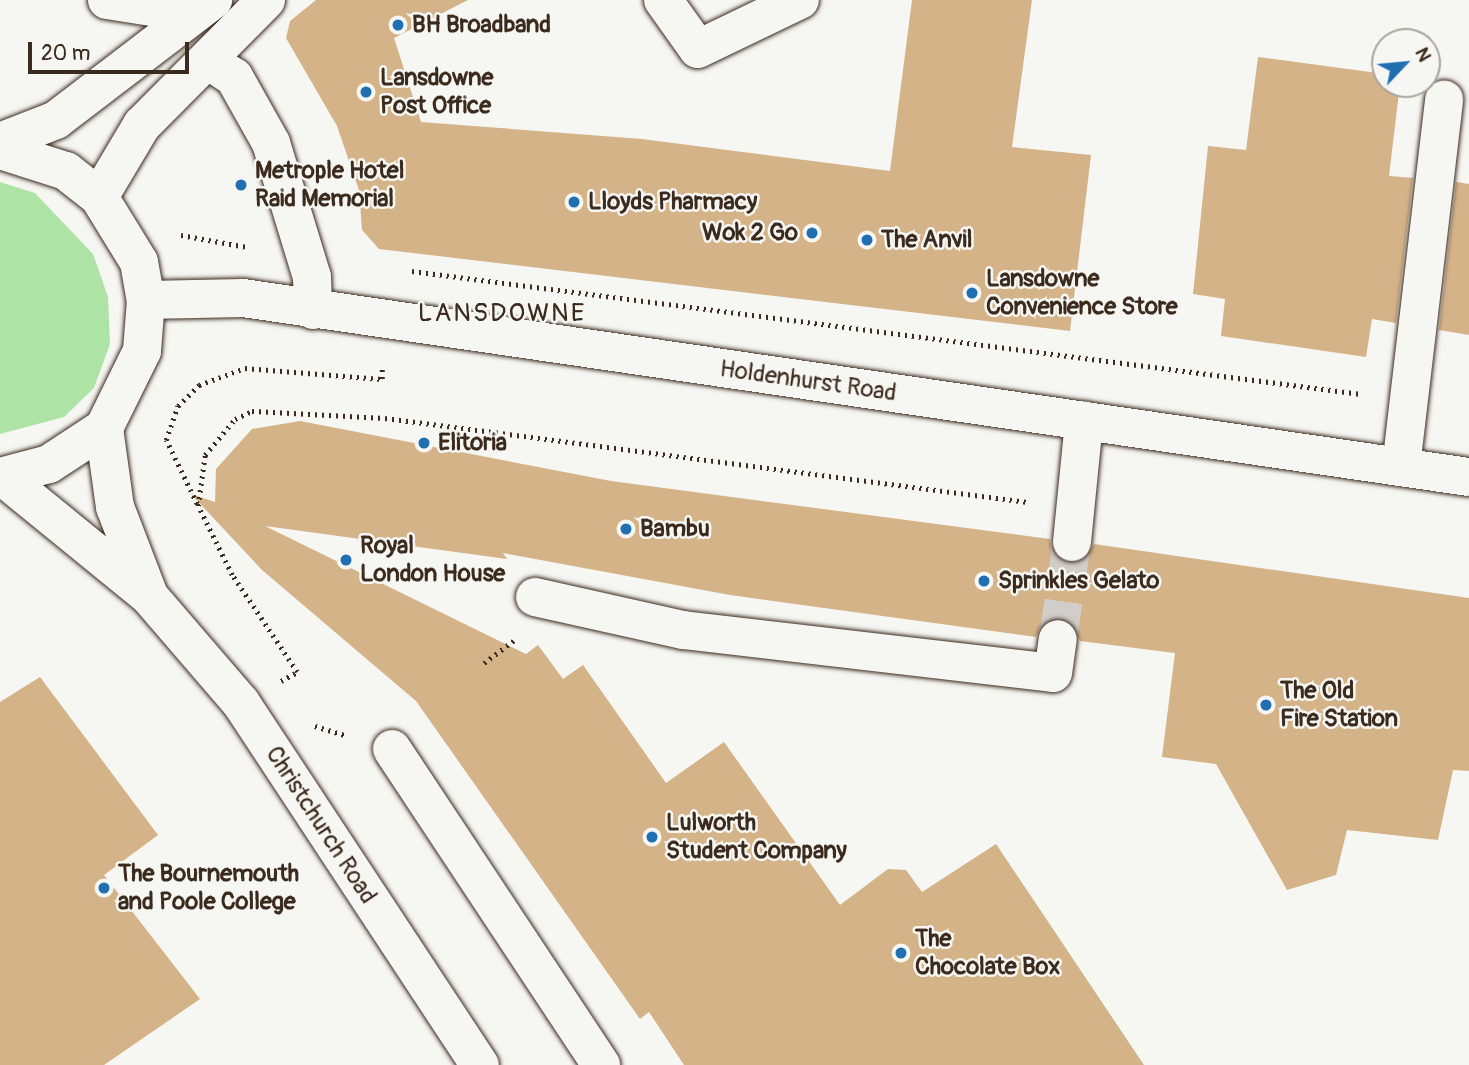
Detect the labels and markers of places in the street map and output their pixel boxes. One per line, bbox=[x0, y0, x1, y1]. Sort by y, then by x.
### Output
place label: BH Broadband bbox=[412, 11, 551, 39]
marker: BH Broadband bbox=[390, 17, 406, 33]
place label: Lansdowne Post Office bbox=[380, 64, 493, 120]
marker: Lansdowne Post Office bbox=[358, 84, 374, 100]
place label: Metrople Hotel Raid Memorial bbox=[255, 157, 404, 213]
marker: Metrople Hotel Raid Memorial bbox=[233, 177, 249, 193]
place label: Lloyds Pharmacy bbox=[588, 188, 757, 216]
marker: Lloyds Pharmacy bbox=[566, 194, 582, 210]
place label: Wok 2 Go bbox=[702, 219, 798, 247]
marker: Wok 2 Go bbox=[804, 225, 820, 241]
place label: The Anvil bbox=[881, 226, 973, 254]
marker: The Anvil bbox=[859, 232, 875, 248]
place label: Lansdowne Convenience Store bbox=[986, 265, 1178, 321]
marker: Lansdowne Convenience Store bbox=[964, 285, 980, 301]
place label: Elitoria bbox=[438, 429, 507, 457]
marker: Elitoria bbox=[416, 435, 432, 451]
place label: Bambu bbox=[640, 515, 710, 543]
marker: Bambu bbox=[618, 521, 634, 537]
place label: Royal London House bbox=[360, 532, 505, 588]
marker: Royal London House bbox=[338, 552, 354, 568]
place label: Sprinkles Gelato bbox=[998, 567, 1159, 595]
marker: Sprinkles Gelato bbox=[976, 573, 992, 589]
place label: The Old Fire Station bbox=[1280, 677, 1398, 733]
marker: The Old Fire Station bbox=[1258, 697, 1274, 713]
place label: Lulworth Student Company bbox=[666, 809, 847, 865]
marker: Lulworth Student Company bbox=[644, 829, 660, 845]
place label: The Bournemouth and Poole College bbox=[118, 860, 299, 916]
marker: The Bournemouth and Poole College bbox=[96, 880, 112, 896]
place label: The Chocolate Box bbox=[915, 925, 1060, 981]
marker: The Chocolate Box bbox=[893, 945, 909, 961]

